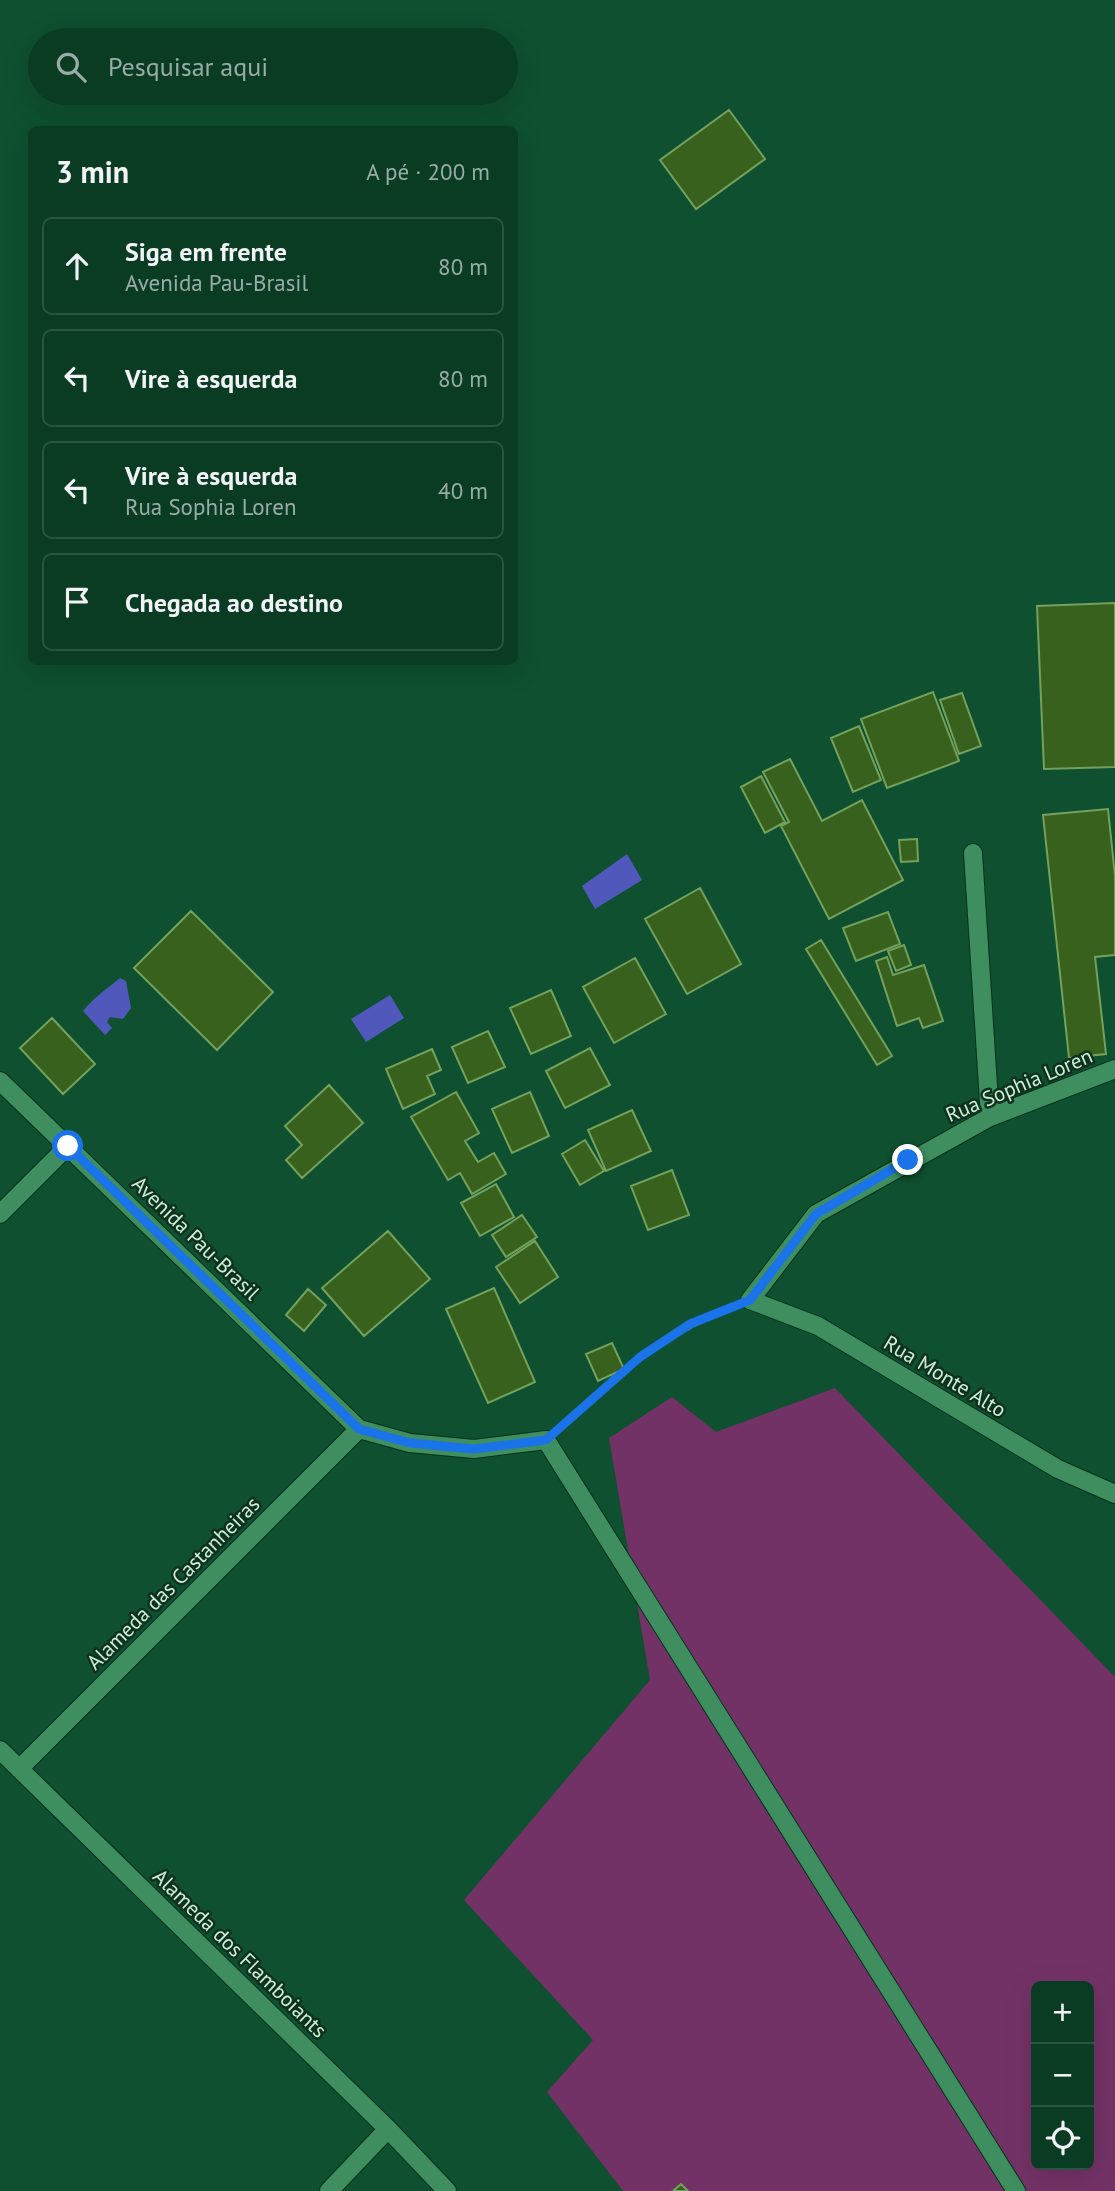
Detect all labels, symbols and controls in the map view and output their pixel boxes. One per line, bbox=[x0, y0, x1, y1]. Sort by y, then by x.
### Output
search box bbox=[28, 28, 518, 105]
icon: search bbox=[52, 48, 90, 86]
text: Pesquisar aqui bbox=[108, 50, 268, 83]
text: 3 min bbox=[56, 152, 129, 191]
text: A pé · 200 m bbox=[366, 157, 490, 186]
text: Siga em frente bbox=[125, 235, 287, 268]
icon: ahead bbox=[58, 247, 96, 285]
text: 80 m bbox=[438, 252, 488, 281]
text: Avenida Pau-Brasil bbox=[125, 268, 308, 297]
icon: left bbox=[58, 359, 96, 397]
text: Vire à esquerda bbox=[125, 362, 297, 395]
text: 80 m bbox=[438, 364, 488, 393]
text: Vire à esquerda bbox=[125, 459, 297, 492]
icon: left bbox=[58, 471, 96, 509]
text: 40 m bbox=[438, 476, 488, 505]
text: Rua Sophia Loren bbox=[125, 492, 297, 521]
icon: arrive bbox=[58, 583, 96, 621]
text: Chegada ao destino bbox=[125, 586, 343, 619]
street label: Rua Sophia Loren bbox=[942, 1042, 1096, 1128]
route start bbox=[52, 1130, 83, 1161]
route end bbox=[892, 1144, 923, 1175]
street label: Avenida Pau-Brasil bbox=[126, 1170, 266, 1306]
street label: Rua Monte Alto bbox=[879, 1329, 1011, 1423]
street label: Alameda das Castanheiras bbox=[81, 1491, 265, 1675]
street label: Alameda dos Flamboiants bbox=[147, 1863, 333, 2043]
map controls bbox=[1031, 1981, 1094, 2170]
button: + bbox=[1031, 1981, 1094, 2044]
button: − bbox=[1031, 2044, 1094, 2107]
button: locate bbox=[1031, 2107, 1094, 2170]

